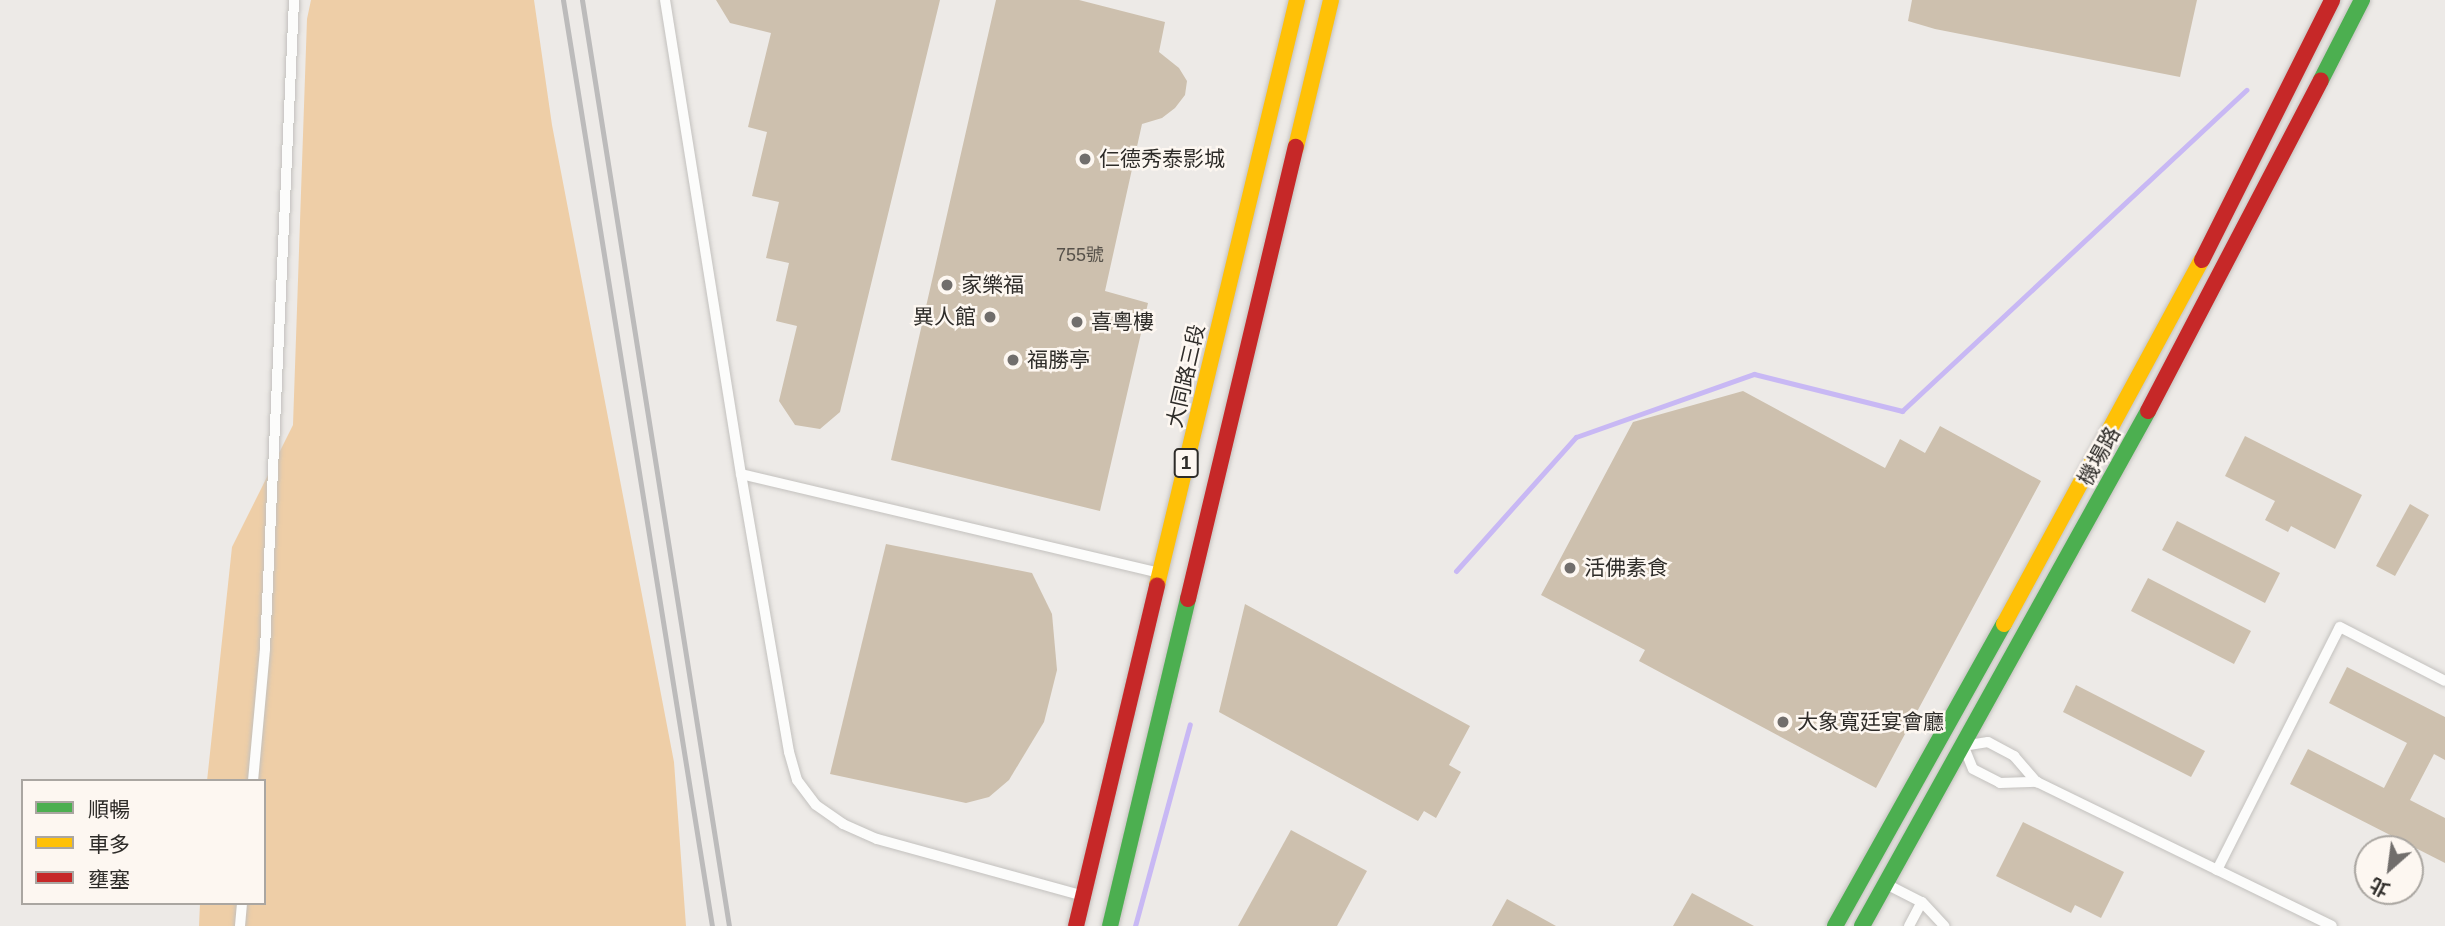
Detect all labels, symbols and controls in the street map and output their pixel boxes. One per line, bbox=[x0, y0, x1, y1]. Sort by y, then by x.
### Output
place label: 仁德秀泰影城 bbox=[1099, 146, 1225, 172]
marker: 仁德秀泰影城 bbox=[1077, 151, 1093, 167]
house number: 755號 bbox=[1056, 244, 1104, 266]
place label: 家樂福 bbox=[961, 272, 1024, 298]
marker: 家樂福 bbox=[939, 277, 955, 293]
place label: 異人館 bbox=[913, 304, 976, 330]
marker: 異人館 bbox=[982, 309, 998, 325]
place label: 喜粵樓 bbox=[1091, 309, 1154, 335]
marker: 喜粵樓 bbox=[1069, 314, 1085, 330]
street label: 大同路三段 bbox=[1162, 322, 1210, 430]
place label: 福勝亭 bbox=[1027, 347, 1090, 373]
marker: 福勝亭 bbox=[1005, 352, 1021, 368]
street label: 機場路 bbox=[2073, 422, 2125, 490]
road number: 1 bbox=[1172, 447, 1200, 478]
place label: 活佛素食 bbox=[1584, 555, 1668, 581]
marker: 活佛素食 bbox=[1562, 560, 1578, 576]
place label: 大象寬廷宴會廳 bbox=[1797, 709, 1944, 735]
marker: 大象寬廷宴會廳 bbox=[1775, 714, 1791, 730]
legend bbox=[21, 779, 266, 905]
text: 順暢 bbox=[88, 798, 130, 821]
text: 車多 bbox=[88, 833, 130, 856]
north arrow bbox=[2354, 835, 2424, 905]
text: 壅塞 bbox=[88, 868, 130, 891]
text: 北 bbox=[2367, 873, 2393, 901]

